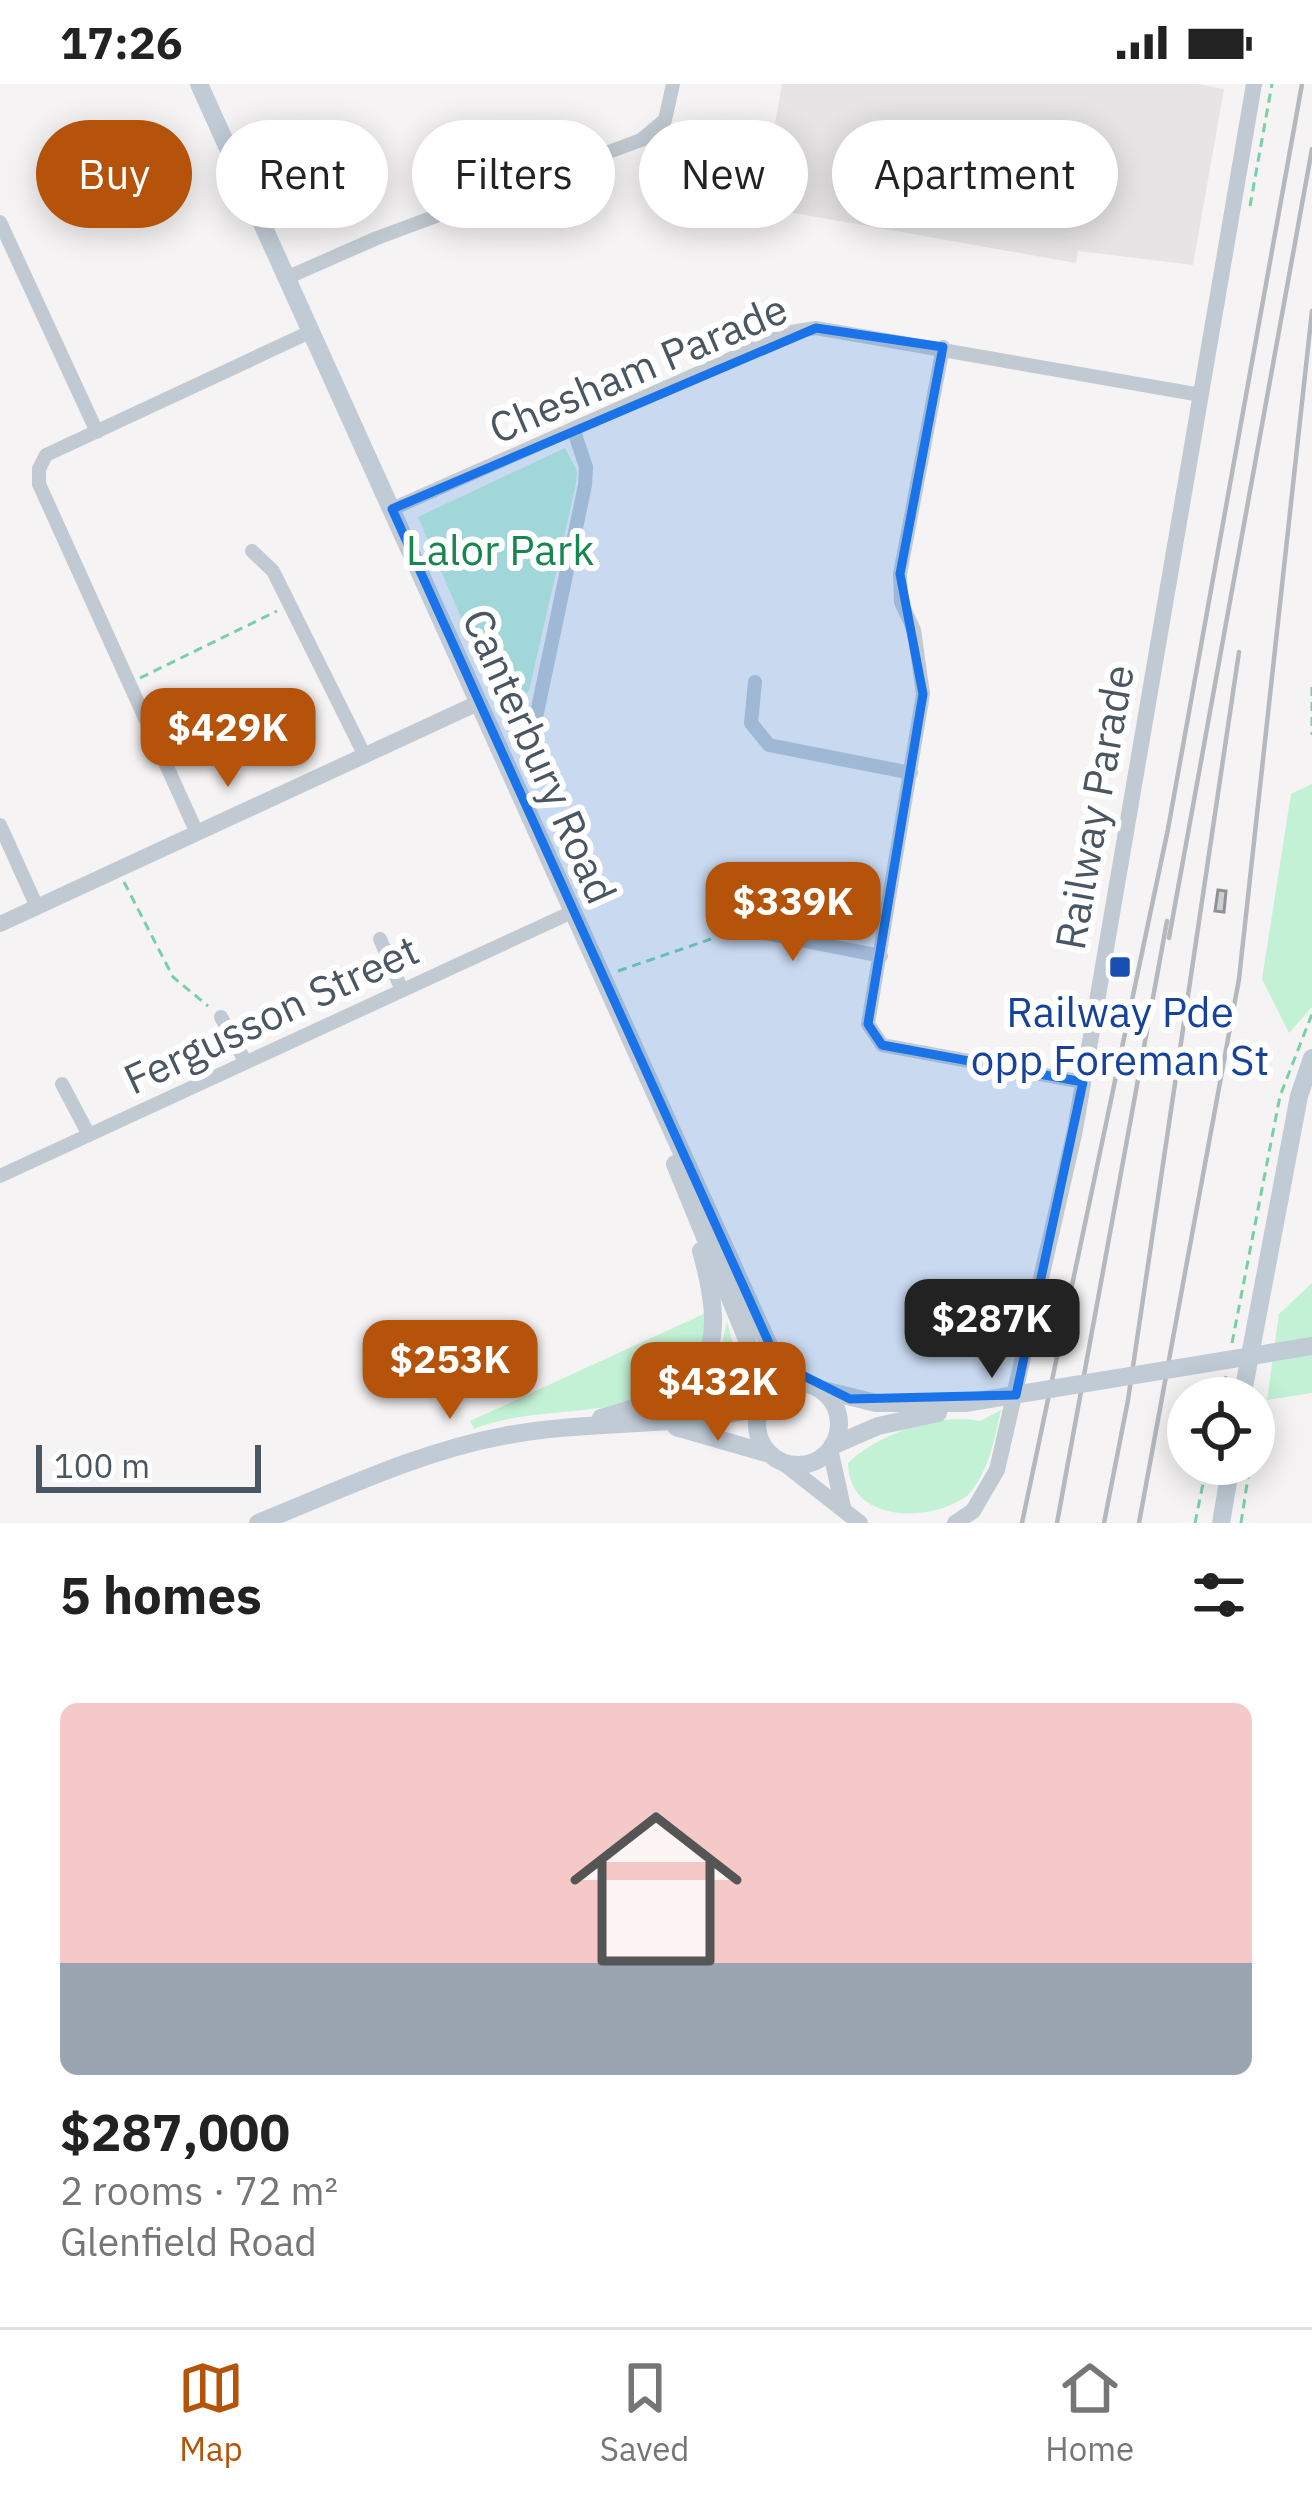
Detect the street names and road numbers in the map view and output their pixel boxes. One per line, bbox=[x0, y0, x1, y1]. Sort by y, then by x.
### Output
street label: Chesham Parade bbox=[480, 280, 796, 456]
street label: Canterbury Road bbox=[450, 600, 630, 912]
street label: Railway Parade bbox=[1042, 660, 1146, 954]
street label: Fergusson Street bbox=[115, 922, 427, 1106]

